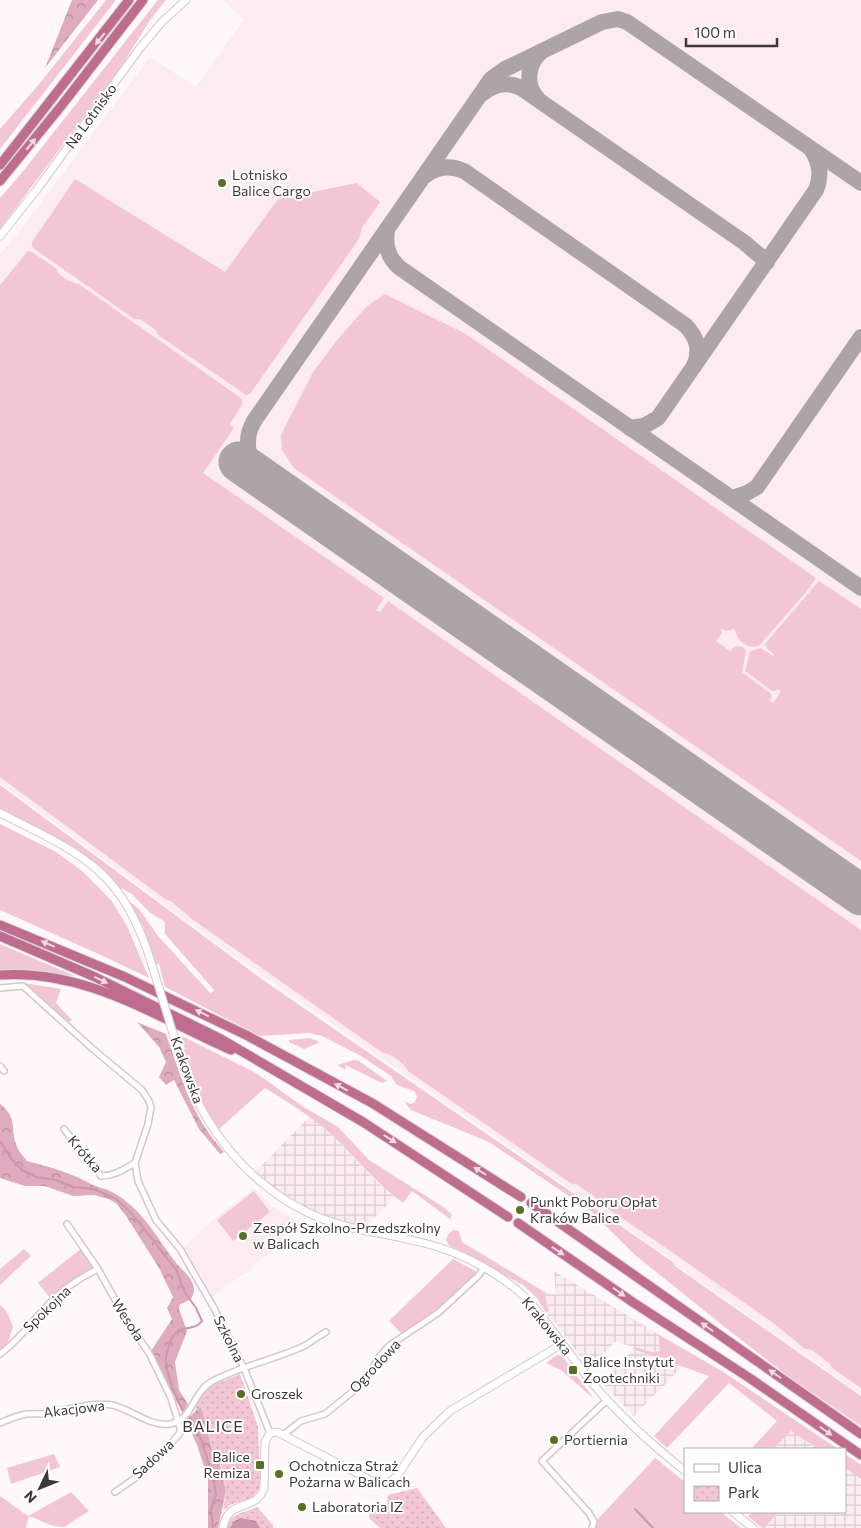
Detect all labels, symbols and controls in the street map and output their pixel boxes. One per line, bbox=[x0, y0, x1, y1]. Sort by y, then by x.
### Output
scale bar bbox=[686, 15, 777, 47]
text: 100 m bbox=[694, 23, 736, 41]
one-way arrow bbox=[94, 32, 105, 45]
street label: Na Lotnisko bbox=[61, 80, 120, 152]
one-way arrow bbox=[26, 138, 37, 151]
place label: Lotnisko Balice Cargo bbox=[232, 166, 311, 199]
marker: Lotnisko Balice Cargo bbox=[216, 177, 228, 189]
one-way arrow bbox=[41, 940, 55, 948]
one-way arrow bbox=[94, 976, 108, 984]
one-way arrow bbox=[195, 1009, 209, 1017]
street label: Krakowska bbox=[168, 1034, 207, 1106]
one-way arrow bbox=[334, 1082, 348, 1091]
street label: Krótka bbox=[65, 1132, 106, 1176]
one-way arrow bbox=[383, 1134, 396, 1143]
one-way arrow bbox=[473, 1166, 486, 1176]
place label: Punkt Poboru Opłat Kraków Balice bbox=[530, 1193, 658, 1226]
marker: Punkt Poboru Opłat Kraków Balice bbox=[514, 1204, 526, 1216]
place label: Zespół Szkolno-Przedszkolny w Balicach bbox=[253, 1219, 441, 1252]
marker: Zespół Szkolno-Przedszkolny w Balicach bbox=[237, 1230, 249, 1242]
one-way arrow bbox=[552, 1246, 565, 1256]
street label: Spokojna bbox=[19, 1282, 74, 1335]
one-way arrow bbox=[612, 1287, 626, 1297]
street label: Krakowska bbox=[519, 1293, 576, 1358]
street label: Wesoła bbox=[109, 1295, 148, 1344]
street label: Szkolna bbox=[211, 1313, 248, 1365]
one-way arrow bbox=[700, 1322, 714, 1332]
street label: Ogrodowa bbox=[345, 1335, 404, 1396]
place label: Balice Instytut Zootechniki bbox=[583, 1353, 674, 1386]
marker: Balice Instytut Zootechniki bbox=[567, 1364, 579, 1376]
one-way arrow bbox=[768, 1369, 782, 1379]
place label: Groszek bbox=[251, 1385, 304, 1402]
marker: Groszek bbox=[235, 1388, 247, 1400]
street label: Akacjowa bbox=[42, 1396, 106, 1421]
district label: BALICE bbox=[182, 1416, 244, 1435]
one-way arrow bbox=[819, 1426, 833, 1436]
place label: Portiernia bbox=[564, 1431, 628, 1448]
marker: Portiernia bbox=[548, 1434, 560, 1446]
street label: Sadowa bbox=[129, 1435, 177, 1482]
place label: Balice Remiza bbox=[204, 1448, 250, 1481]
legend bbox=[684, 1448, 846, 1513]
place label: Ochotnicza Straż Pożarna w Balicach bbox=[289, 1457, 410, 1490]
text: Ulica bbox=[728, 1458, 762, 1476]
marker: Balice Remiza bbox=[254, 1459, 266, 1471]
north arrow bbox=[15, 1463, 65, 1513]
marker: Ochotnicza Straż Pożarna w Balicach bbox=[273, 1468, 285, 1480]
text: Park bbox=[728, 1483, 759, 1501]
text: N bbox=[20, 1488, 40, 1507]
place label: Laboratoria IZ bbox=[312, 1498, 403, 1515]
marker: Laboratoria IZ bbox=[296, 1501, 308, 1513]

